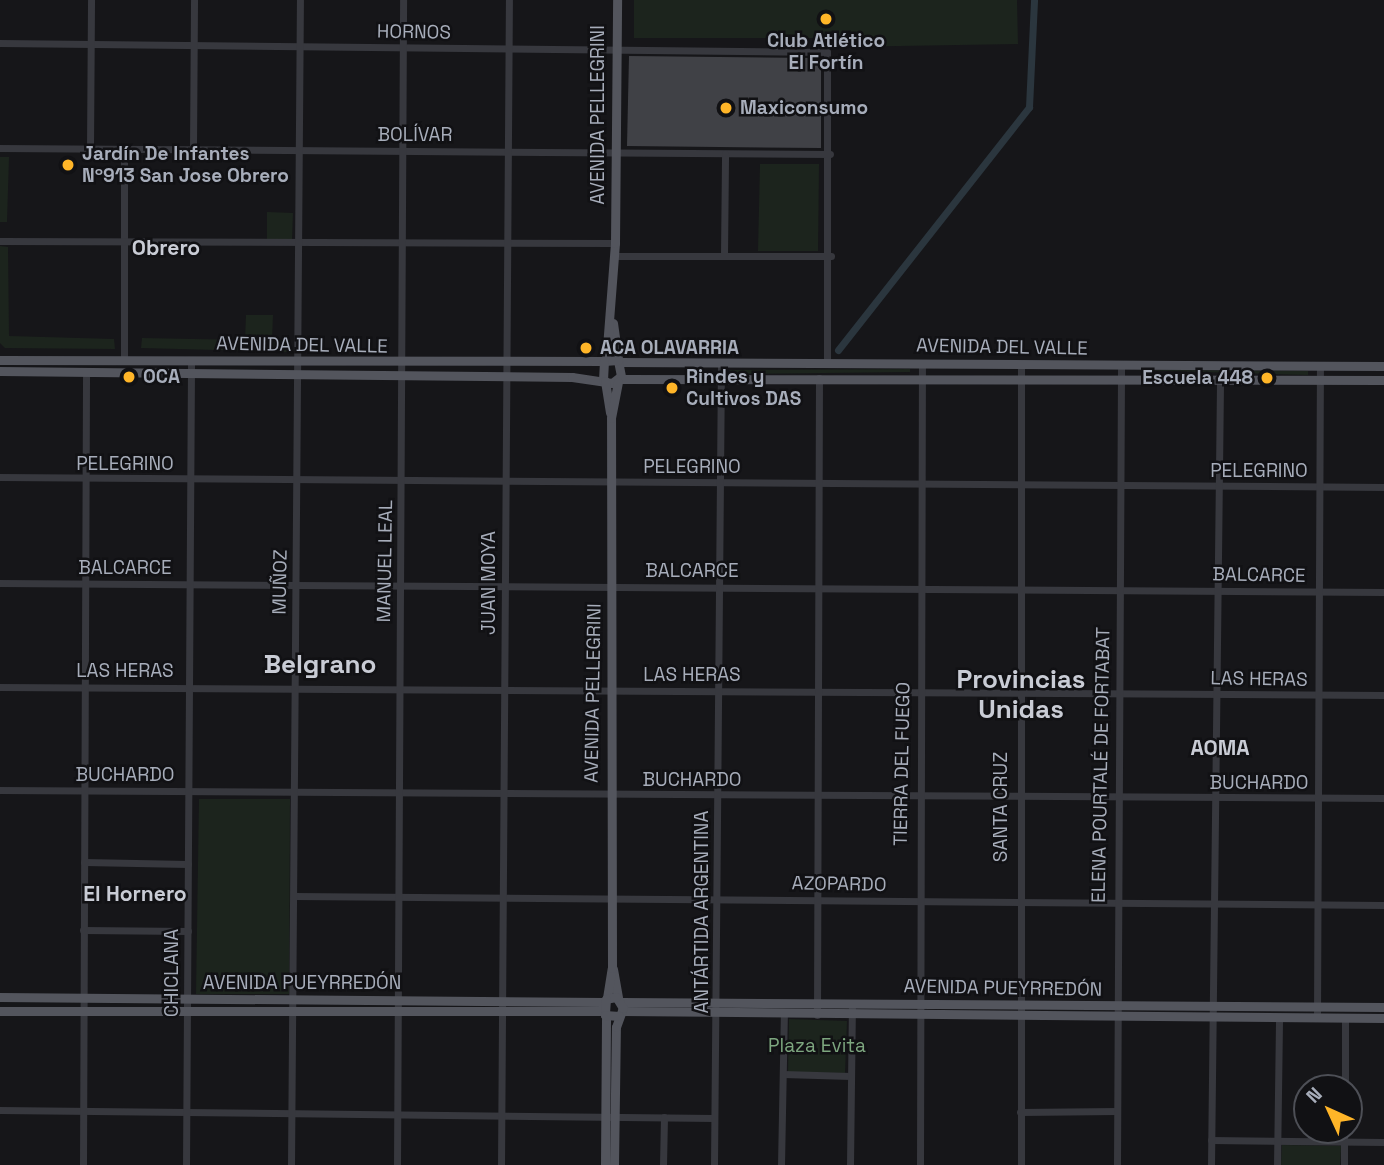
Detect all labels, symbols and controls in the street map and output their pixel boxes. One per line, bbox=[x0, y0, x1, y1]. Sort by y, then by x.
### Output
marker: Club Atlético El Fortín bbox=[818, 11, 834, 27]
street label: HORNOS bbox=[377, 20, 451, 44]
street label: AVENIDA PELLEGRINI bbox=[587, 25, 609, 205]
place label: Club Atlético El Fortín bbox=[767, 30, 885, 74]
place label: Maxiconsumo bbox=[740, 97, 868, 119]
marker: Maxiconsumo bbox=[718, 100, 734, 116]
street label: BOLÍVAR bbox=[377, 124, 453, 146]
place label: Jardín De Infantes Nº913 San Jose Obrero bbox=[82, 143, 289, 187]
marker: Jardín De Infantes Nº913 San Jose Obrero bbox=[60, 157, 76, 173]
district label: Obrero bbox=[132, 235, 200, 261]
street label: AVENIDA DEL VALLE bbox=[215, 332, 389, 358]
street label: AVENIDA DEL VALLE bbox=[915, 334, 1089, 360]
place label: ACA OLAVARRIA bbox=[600, 337, 739, 359]
marker: ACA OLAVARRIA bbox=[578, 340, 594, 356]
place label: OCA bbox=[143, 366, 180, 388]
place label: Rindes y Cultivos DAS bbox=[686, 366, 801, 410]
place label: Escuela 448 bbox=[1142, 367, 1253, 389]
marker: OCA bbox=[121, 369, 137, 385]
marker: Escuela 448 bbox=[1259, 370, 1275, 386]
marker: Rindes y Cultivos DAS bbox=[664, 380, 680, 396]
street label: PELEGRINO bbox=[76, 453, 174, 475]
street label: PELEGRINO bbox=[643, 456, 741, 478]
street label: PELEGRINO bbox=[1210, 460, 1308, 482]
street label: MANUEL LEAL bbox=[373, 499, 397, 623]
street label: JUAN MOYA bbox=[478, 531, 500, 635]
street label: MUÑOZ bbox=[268, 549, 292, 615]
street label: BALCARCE bbox=[78, 557, 172, 579]
street label: BALCARCE bbox=[645, 560, 739, 582]
street label: BALCARCE bbox=[1212, 563, 1306, 587]
street label: AVENIDA PELLEGRINI bbox=[580, 603, 606, 783]
street label: ELENA POURTALÉ DE FORTABAT bbox=[1087, 627, 1115, 903]
district label: Belgrano bbox=[264, 649, 376, 681]
street label: LAS HERAS bbox=[76, 660, 174, 682]
street label: LAS HERAS bbox=[643, 664, 741, 686]
district label: Provincias Unidas bbox=[957, 664, 1085, 726]
street label: LAS HERAS bbox=[1210, 667, 1308, 691]
street label: TIERRA DEL FUEGO bbox=[889, 681, 915, 847]
district label: AOMA bbox=[1190, 735, 1250, 761]
street label: SANTA CRUZ bbox=[990, 752, 1012, 862]
street label: BUCHARDO bbox=[75, 764, 175, 786]
street label: BUCHARDO bbox=[642, 769, 742, 791]
street label: BUCHARDO bbox=[1209, 772, 1309, 794]
street label: ANTÁRTIDA ARGENTINA bbox=[691, 810, 713, 1014]
street label: AZOPARDO bbox=[791, 872, 887, 896]
district label: El Hornero bbox=[83, 881, 187, 907]
street label: CHICLANA bbox=[161, 929, 183, 1017]
street label: AVENIDA PUEYRREDÓN bbox=[203, 972, 401, 994]
street label: AVENIDA PUEYRREDÓN bbox=[903, 975, 1103, 1001]
park label: Plaza Evita bbox=[768, 1035, 866, 1057]
north arrow bbox=[1293, 1074, 1363, 1144]
text: N bbox=[1301, 1082, 1328, 1109]

